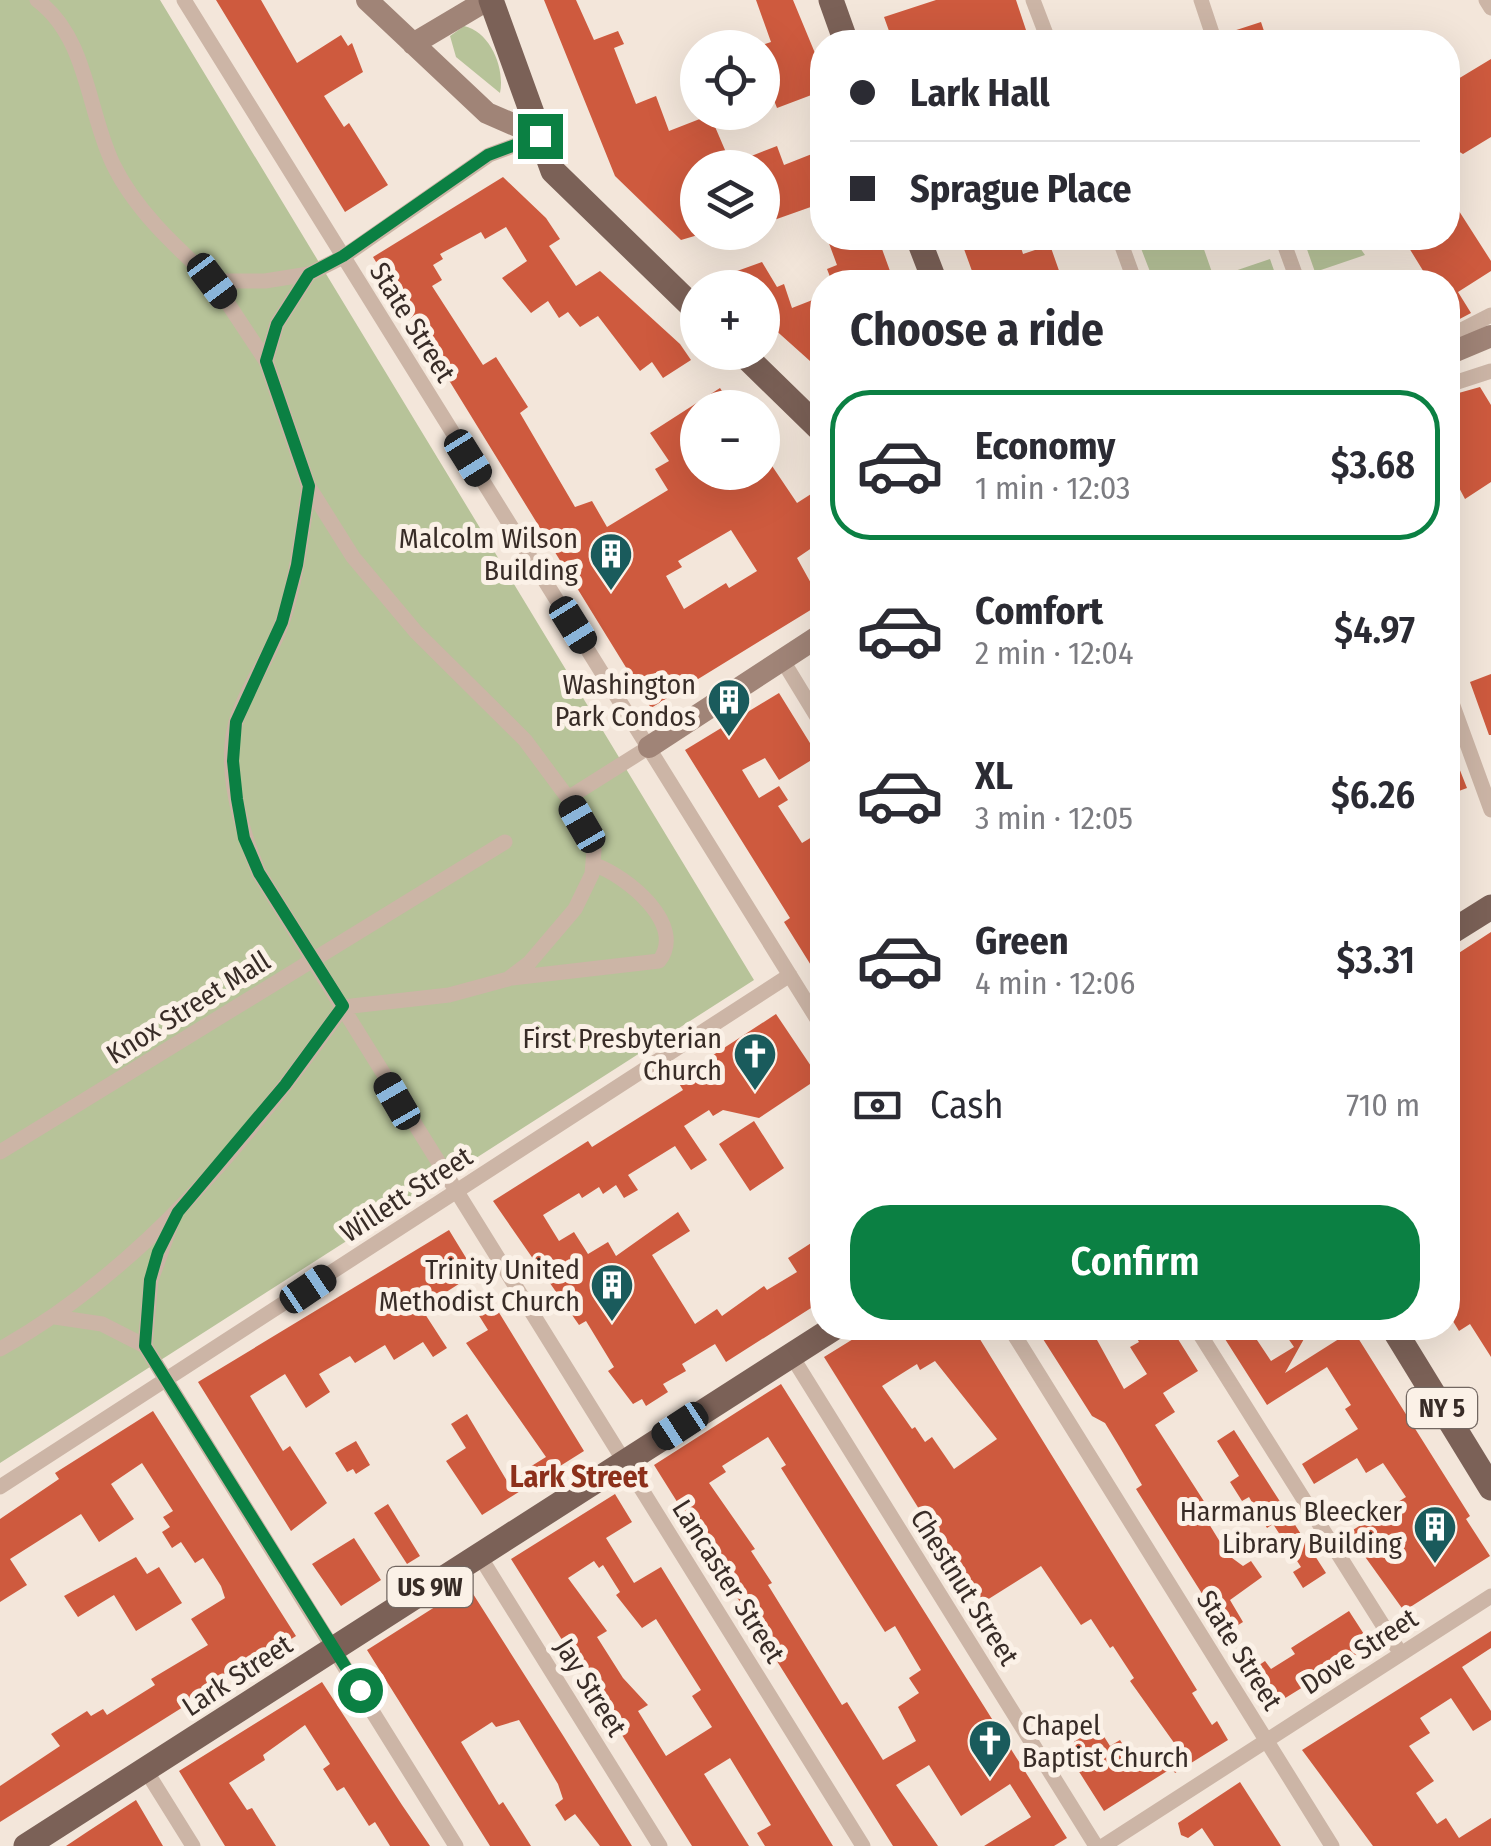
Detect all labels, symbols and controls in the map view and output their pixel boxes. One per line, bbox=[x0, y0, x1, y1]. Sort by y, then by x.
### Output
map controls bbox=[680, 30, 780, 490]
button: locate bbox=[680, 30, 780, 130]
text: Lark Hall bbox=[910, 70, 1050, 116]
route end bbox=[518, 114, 563, 159]
button: layers bbox=[680, 150, 780, 250]
text: Sprague Place bbox=[910, 166, 1132, 212]
car bbox=[182, 248, 242, 314]
street label: State Street bbox=[363, 256, 463, 389]
button: + bbox=[680, 270, 780, 370]
text: Choose a ride bbox=[850, 303, 1104, 357]
button: − bbox=[680, 390, 780, 490]
icon: car bbox=[855, 420, 945, 510]
text: Economy bbox=[975, 423, 1115, 469]
car bbox=[439, 425, 497, 491]
text: $3.68 bbox=[1331, 442, 1415, 488]
text: 1 min · 12:03 bbox=[975, 469, 1131, 507]
place label: Malcolm Wilson Building bbox=[399, 522, 579, 587]
building icon: Malcolm Wilson Building bbox=[588, 531, 634, 592]
icon: car bbox=[855, 585, 945, 675]
text: Comfort bbox=[975, 588, 1103, 634]
car bbox=[544, 592, 602, 658]
text: $4.97 bbox=[1334, 607, 1415, 653]
text: 2 min · 12:04 bbox=[975, 634, 1134, 672]
place label: Washington Park Condos bbox=[555, 668, 696, 733]
building icon: Washington Park Condos bbox=[706, 677, 752, 738]
icon: car bbox=[855, 750, 945, 840]
text: XL bbox=[975, 753, 1013, 799]
text: $6.26 bbox=[1331, 772, 1415, 818]
car bbox=[554, 791, 610, 857]
text: 3 min · 12:05 bbox=[975, 799, 1133, 837]
icon: car bbox=[855, 915, 945, 1005]
text: Green bbox=[975, 918, 1069, 964]
text: $3.31 bbox=[1336, 937, 1415, 983]
street label: Knox Street Mall bbox=[100, 944, 276, 1071]
text: 4 min · 12:06 bbox=[975, 964, 1135, 1002]
place label: First Presbyterian Church bbox=[522, 1022, 722, 1087]
church icon: First Presbyterian Church bbox=[732, 1031, 778, 1092]
car bbox=[369, 1068, 425, 1134]
icon: cash bbox=[850, 1078, 905, 1133]
text: Cash bbox=[930, 1082, 1004, 1128]
text: 710 m bbox=[1346, 1086, 1420, 1124]
street label: Willett Street bbox=[334, 1139, 479, 1249]
button: Confirm bbox=[850, 1205, 1420, 1320]
place label: Trinity United Methodist Church bbox=[379, 1253, 580, 1318]
car bbox=[275, 1260, 341, 1318]
building icon: Trinity United Methodist Church bbox=[589, 1262, 635, 1323]
road number: NY 5 bbox=[1407, 1388, 1477, 1428]
car bbox=[647, 1397, 713, 1455]
district label: Lark Street bbox=[510, 1459, 649, 1495]
street label: Lancaster Street bbox=[665, 1494, 792, 1669]
place label: Harmanus Bleecker Library Building bbox=[1180, 1495, 1403, 1560]
street label: Chestnut Street bbox=[904, 1503, 1026, 1672]
building icon: Harmanus Bleecker Library Building bbox=[1412, 1504, 1458, 1565]
road number: US 9W bbox=[388, 1567, 472, 1607]
street label: State Street bbox=[1190, 1584, 1290, 1717]
street label: Dove Street bbox=[1295, 1601, 1425, 1701]
street label: Lark Street bbox=[176, 1627, 299, 1723]
street label: Jay Street bbox=[548, 1632, 634, 1743]
route start bbox=[338, 1668, 383, 1713]
place label: Chapel Baptist Church bbox=[1022, 1709, 1189, 1774]
church icon: Chapel Baptist Church bbox=[967, 1718, 1013, 1779]

